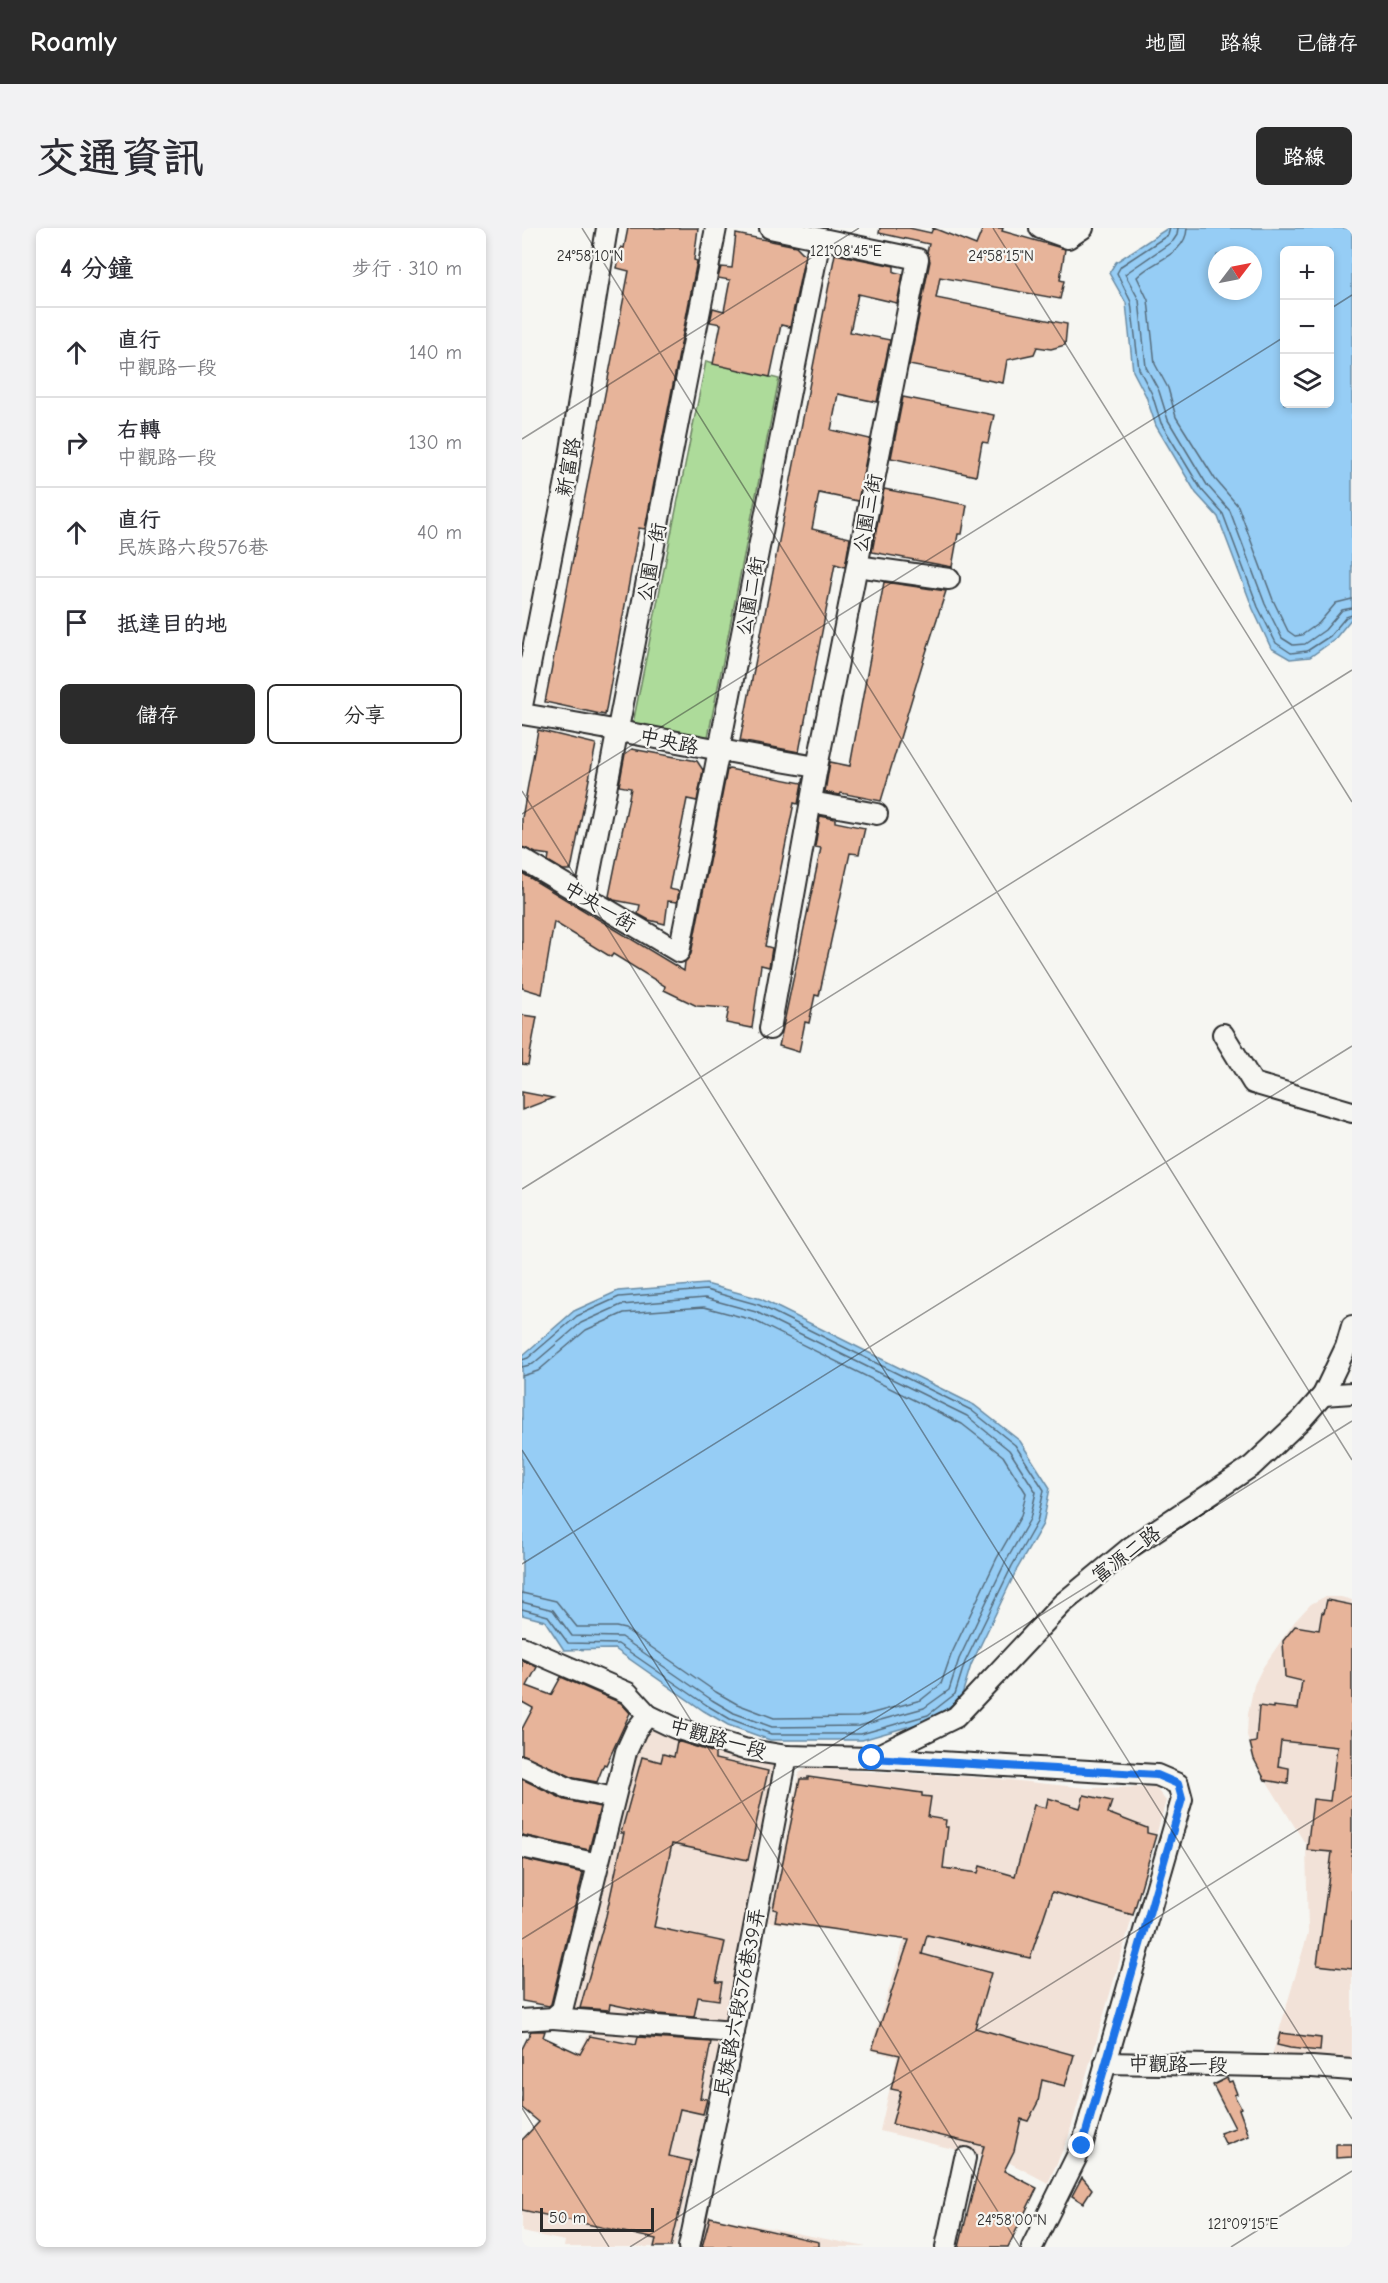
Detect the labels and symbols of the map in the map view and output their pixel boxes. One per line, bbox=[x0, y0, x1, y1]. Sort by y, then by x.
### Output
text: 121°08'45"E bbox=[810, 242, 882, 260]
north arrow bbox=[1208, 246, 1262, 300]
text: 24°58'10"N bbox=[557, 247, 623, 265]
text: 24°58'15"N bbox=[968, 247, 1034, 265]
street label: 新富路 bbox=[552, 435, 585, 499]
street label: 公園三街 bbox=[849, 472, 886, 555]
street label: 公園一街 bbox=[633, 521, 670, 604]
street label: 公園二街 bbox=[732, 555, 769, 638]
street label: 中央路 bbox=[637, 724, 702, 759]
street label: 中央一街 bbox=[560, 876, 640, 937]
street label: 富源二路 bbox=[1087, 1521, 1166, 1588]
street label: 中觀路一段 bbox=[667, 1714, 769, 1763]
route start bbox=[858, 1744, 884, 1770]
street label: 民族路六段576巷39弄 bbox=[710, 1906, 769, 2098]
street label: 中觀路一段 bbox=[1128, 2052, 1228, 2077]
route end bbox=[1068, 2132, 1094, 2158]
scale bar bbox=[540, 2205, 654, 2232]
text: 24°58'00"N bbox=[977, 2211, 1047, 2229]
text: 121°09'15"E bbox=[1208, 2215, 1278, 2233]

